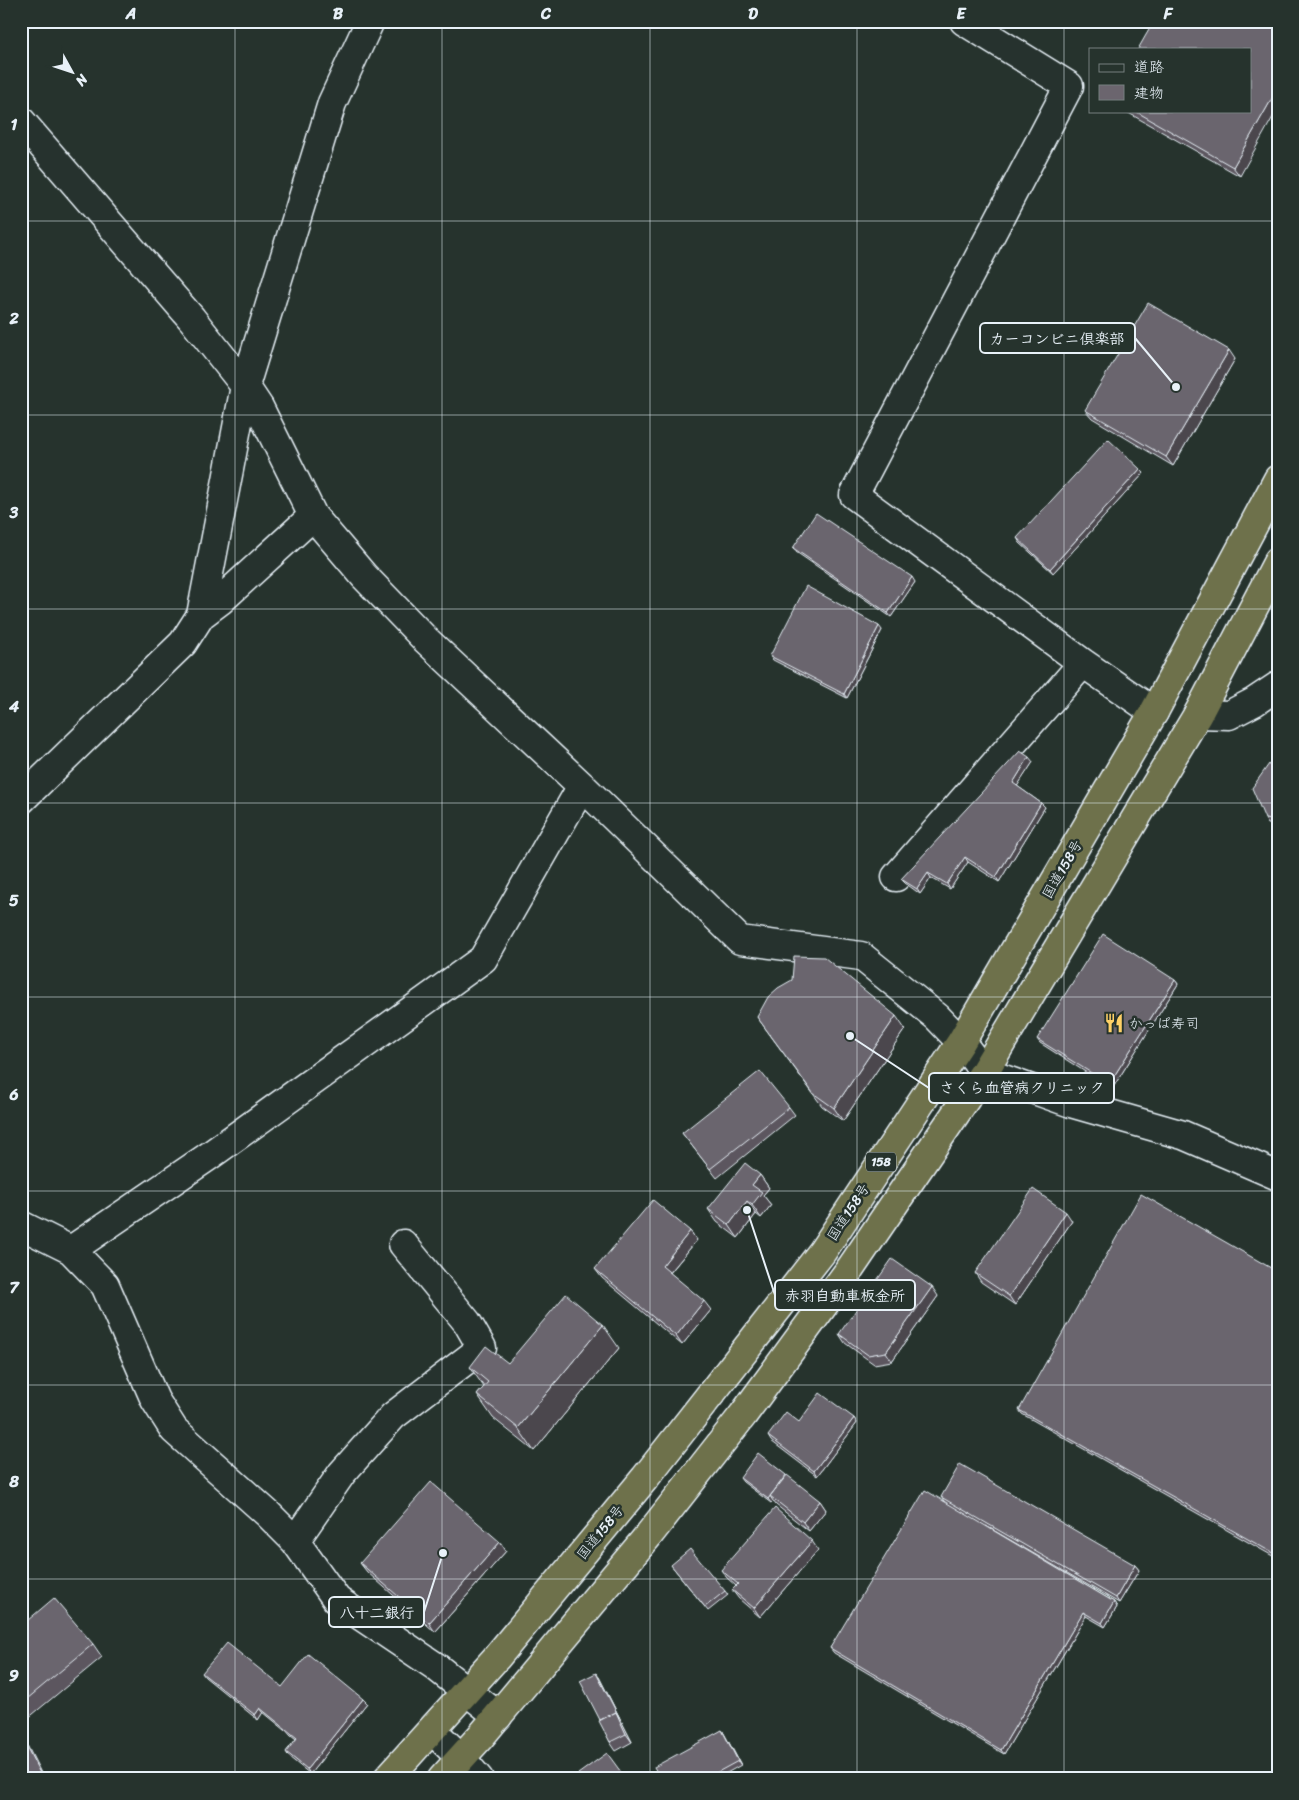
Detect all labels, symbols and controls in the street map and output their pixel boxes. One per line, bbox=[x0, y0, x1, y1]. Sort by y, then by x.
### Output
text: A bbox=[125, 0, 136, 28]
text: B bbox=[333, 0, 344, 28]
text: C bbox=[540, 0, 552, 28]
text: D bbox=[748, 0, 758, 28]
text: E bbox=[957, 0, 967, 28]
text: F bbox=[1163, 0, 1174, 28]
north arrow bbox=[48, 48, 98, 98]
legend bbox=[1089, 48, 1252, 112]
text: 道路 bbox=[1134, 54, 1164, 80]
text: N bbox=[69, 68, 95, 92]
text: 建物 bbox=[1134, 80, 1164, 106]
text: 1 bbox=[11, 110, 18, 139]
text: 2 bbox=[8, 304, 19, 333]
callout: カーコンビニ倶楽部 bbox=[980, 323, 1135, 353]
text: カーコンビニ倶楽部 bbox=[989, 326, 1125, 352]
text: 3 bbox=[9, 498, 19, 527]
text: 4 bbox=[8, 692, 19, 721]
street label: 国道158号 bbox=[1035, 835, 1090, 904]
text: 5 bbox=[9, 886, 19, 915]
place label: かっぱ寿司 bbox=[1129, 1011, 1199, 1036]
restaurant icon: かっぱ寿司 bbox=[1103, 1012, 1125, 1034]
callout: さくら血管病クリニック bbox=[929, 1073, 1114, 1103]
text: さくら血管病クリニック bbox=[939, 1075, 1105, 1101]
text: 6 bbox=[8, 1080, 19, 1109]
road number: 158 bbox=[866, 1152, 896, 1172]
street label: 国道158号 bbox=[820, 1178, 877, 1246]
text: 7 bbox=[9, 1273, 20, 1302]
callout: 赤羽自動車板金所 bbox=[775, 1280, 915, 1310]
text: 赤羽自動車板金所 bbox=[785, 1283, 905, 1309]
text: 8 bbox=[8, 1467, 19, 1496]
street label: 国道158号 bbox=[570, 1499, 631, 1565]
callout: 八十二銀行 bbox=[329, 1597, 424, 1627]
text: 八十二銀行 bbox=[339, 1600, 415, 1626]
text: 9 bbox=[9, 1661, 19, 1690]

